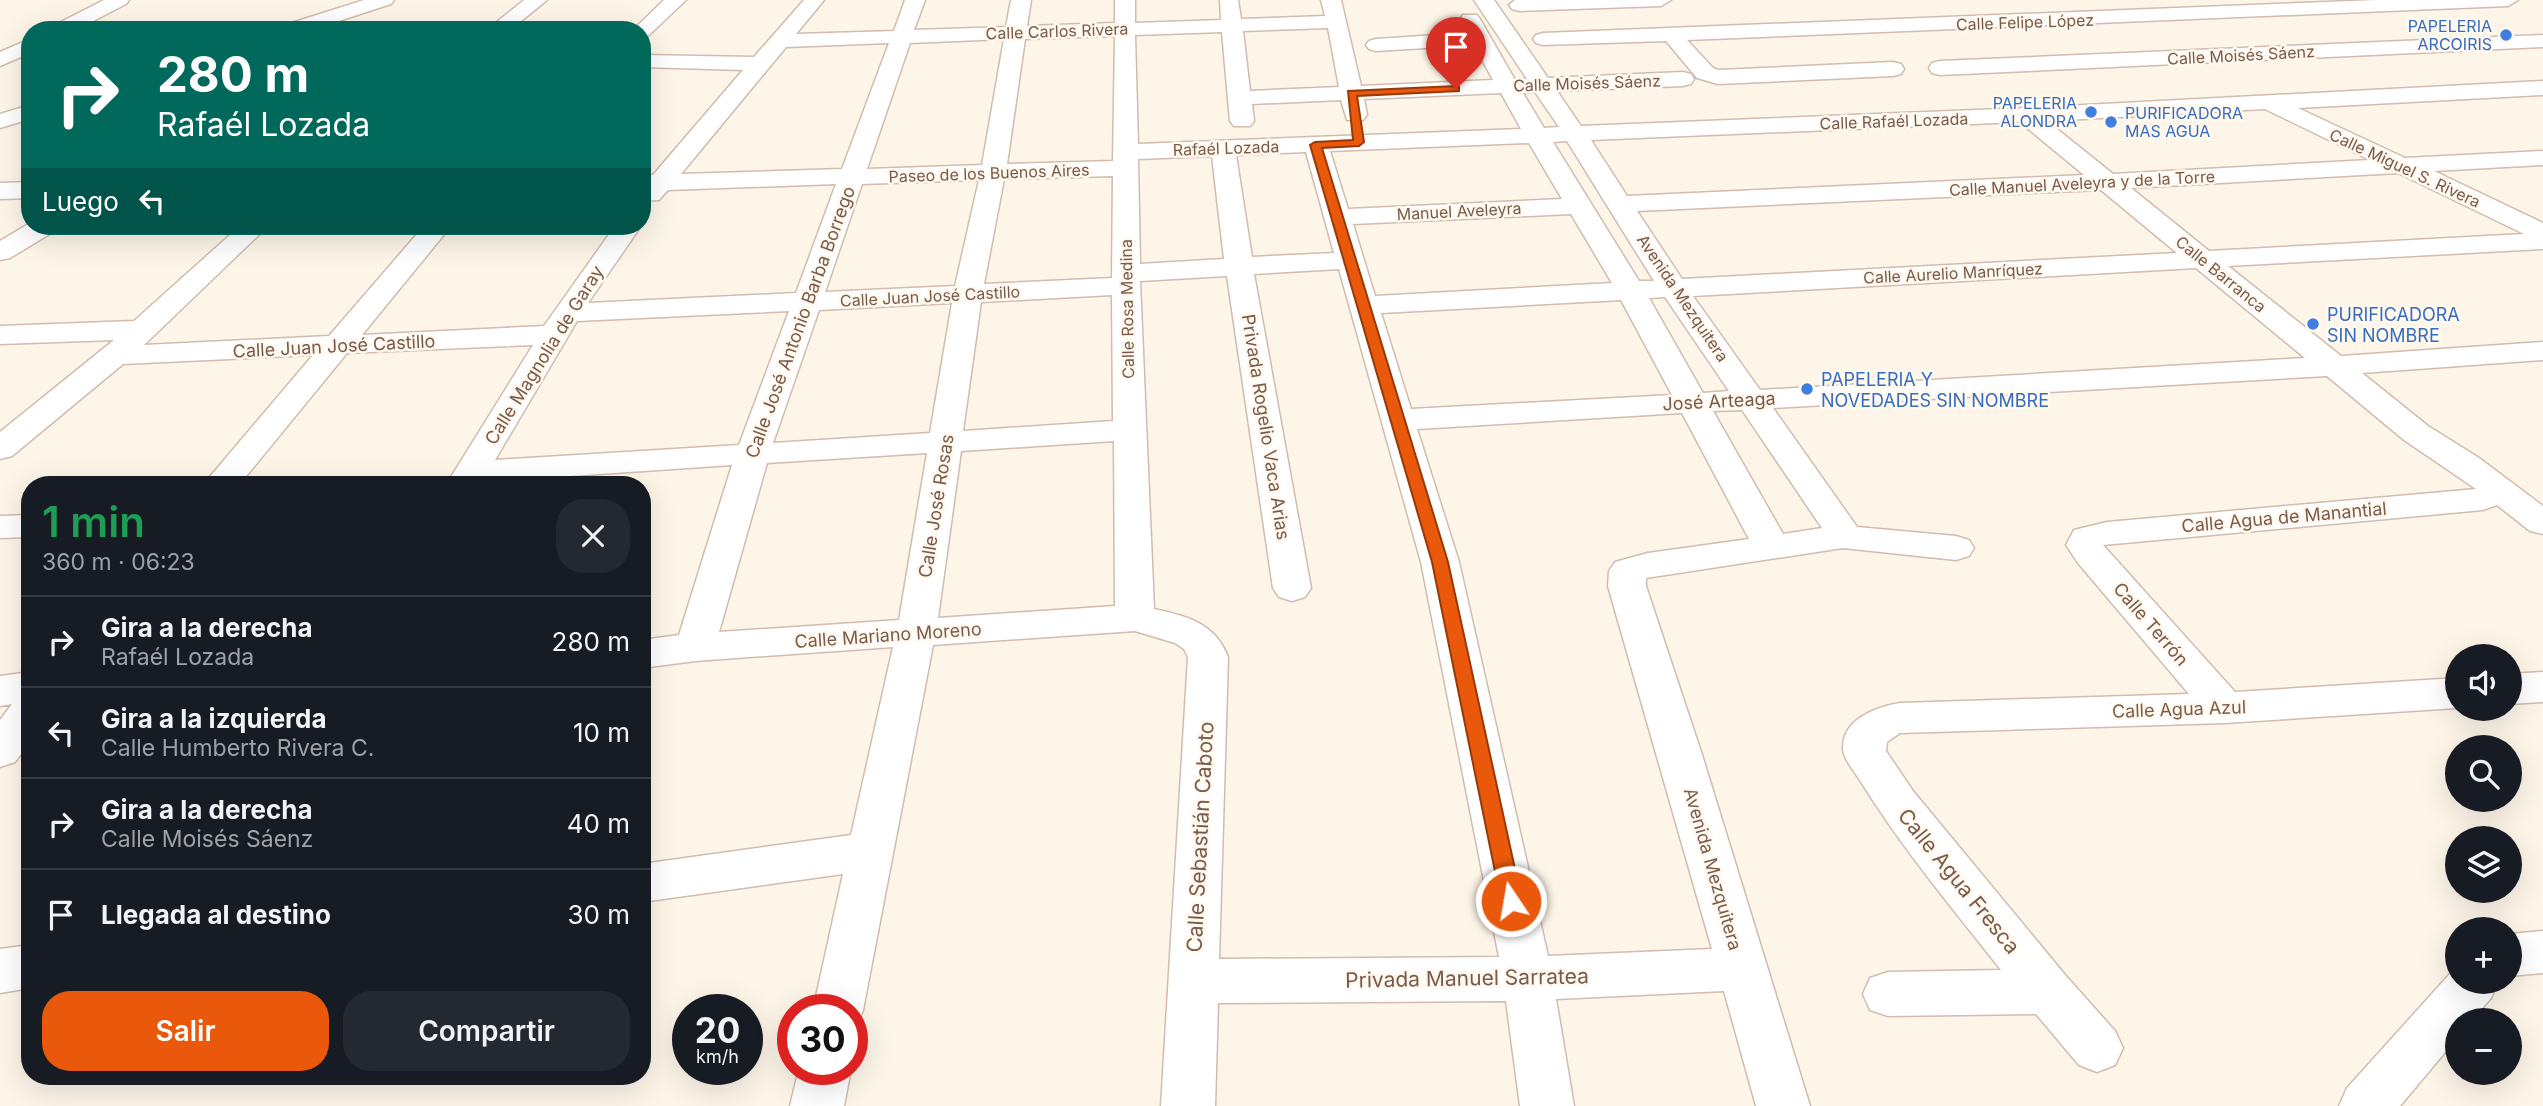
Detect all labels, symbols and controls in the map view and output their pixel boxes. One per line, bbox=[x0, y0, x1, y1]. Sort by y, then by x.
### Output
street label: Calle Felipe López bbox=[1956, 10, 2094, 34]
place label: PAPELERIA ARCOIRIS bbox=[2408, 16, 2492, 54]
pin bbox=[1426, 17, 1486, 89]
street label: Calle Carlos Rivera bbox=[985, 19, 1129, 43]
marker: PAPELERIA ARCOIRIS bbox=[2498, 27, 2514, 43]
icon: arrive bbox=[1437, 28, 1475, 66]
street label: Calle Moisés Sáenz bbox=[2167, 41, 2315, 69]
text: 280 m bbox=[157, 45, 309, 104]
icon: right bbox=[42, 49, 133, 140]
street label: Calle Moisés Sáenz bbox=[1513, 70, 1661, 96]
place label: PAPELERIA ALONDRA bbox=[1993, 93, 2077, 131]
place label: PURIFICADORA MAS AGUA bbox=[2125, 103, 2243, 141]
marker: PAPELERIA ALONDRA bbox=[2083, 104, 2099, 120]
text: Rafaél Lozada bbox=[157, 105, 370, 144]
street label: Calle Rafaél Lozada bbox=[1819, 108, 1969, 134]
marker: PURIFICADORA MAS AGUA bbox=[2103, 114, 2119, 130]
street label: Calle Miguel S. Rivera bbox=[2326, 124, 2484, 212]
street label: Rafaél Lozada bbox=[1172, 136, 1280, 160]
street label: Paseo de los Buenos Aires bbox=[888, 160, 1090, 186]
street label: Calle Manuel Aveleyra y de la Torre bbox=[1949, 166, 2215, 200]
icon: left bbox=[133, 182, 171, 220]
street label: Calle José Antonio Barba Borrego bbox=[741, 183, 859, 461]
text: Luego bbox=[42, 186, 119, 217]
street label: Manuel Aveleyra bbox=[1396, 198, 1522, 224]
street label: Avenida Mezquitera bbox=[1633, 231, 1733, 365]
street label: Calle Barranca bbox=[2172, 231, 2270, 317]
street label: Calle Rosa Medina bbox=[1116, 239, 1138, 379]
street label: Calle Aurelio Manríquez bbox=[1863, 258, 2043, 288]
street label: Calle Magnolia de Garay bbox=[480, 262, 608, 448]
street label: Calle Juan José Castillo bbox=[839, 281, 1021, 311]
place label: PURIFICADORA SIN NOMBRE bbox=[2327, 304, 2460, 346]
street label: Privada Rogelio Vaca Arias bbox=[1238, 313, 1294, 541]
marker: PURIFICADORA SIN NOMBRE bbox=[2305, 316, 2321, 332]
street label: Calle Juan José Castillo bbox=[232, 330, 436, 362]
place label: PAPELERIA Y NOVEDADES SIN NOMBRE bbox=[1821, 369, 2049, 411]
marker: PAPELERIA Y NOVEDADES SIN NOMBRE bbox=[1799, 381, 1815, 397]
street label: José Arteaga bbox=[1662, 388, 1776, 414]
street label: Calle José Rosas bbox=[914, 433, 958, 579]
text: 1 min bbox=[42, 496, 145, 547]
street label: Calle Agua de Manantial bbox=[2181, 498, 2387, 536]
button: close bbox=[556, 499, 630, 573]
text: 360 m · 06:23 bbox=[42, 548, 195, 576]
street label: Calle Terrón bbox=[2109, 578, 2193, 670]
text: Gira a la derecha bbox=[101, 612, 313, 643]
street label: Calle Mariano Moreno bbox=[794, 618, 982, 652]
icon: right bbox=[42, 623, 80, 661]
text: 280 m bbox=[552, 626, 630, 657]
text: Rafaél Lozada bbox=[101, 643, 254, 671]
map controls bbox=[2445, 644, 2522, 1085]
button: sound bbox=[2445, 644, 2522, 721]
street label: Calle Agua Azul bbox=[2112, 696, 2246, 722]
text: Gira a la izquierda bbox=[101, 703, 327, 734]
icon: left bbox=[42, 714, 80, 752]
text: 10 m bbox=[573, 717, 630, 748]
street label: Calle Sebastián Caboto bbox=[1181, 721, 1219, 953]
text: Calle Humberto Rivera C. bbox=[101, 734, 374, 762]
button: search bbox=[2445, 735, 2522, 812]
street label: Avenida Mezquitera bbox=[1680, 785, 1746, 953]
text: Gira a la derecha bbox=[101, 794, 313, 825]
street label: Calle Agua Fresca bbox=[1893, 803, 2025, 959]
icon: right bbox=[42, 805, 80, 843]
text: 40 m bbox=[567, 808, 630, 839]
text: Calle Moisés Sáenz bbox=[101, 825, 313, 853]
button: layers bbox=[2445, 826, 2522, 903]
position arrow bbox=[1474, 864, 1548, 938]
icon: arrive bbox=[42, 896, 80, 934]
text: Llegada al destino bbox=[101, 899, 331, 930]
text: 30 m bbox=[567, 899, 630, 930]
button: + bbox=[2445, 917, 2522, 994]
street label: Privada Manuel Sarratea bbox=[1345, 963, 1589, 993]
button: Salir bbox=[42, 991, 329, 1071]
button: Compartir bbox=[343, 991, 630, 1071]
speed limit sign: 30 bbox=[777, 994, 868, 1085]
button: − bbox=[2445, 1008, 2522, 1085]
text: 20 bbox=[695, 1009, 740, 1051]
text: km/h bbox=[696, 1046, 739, 1067]

